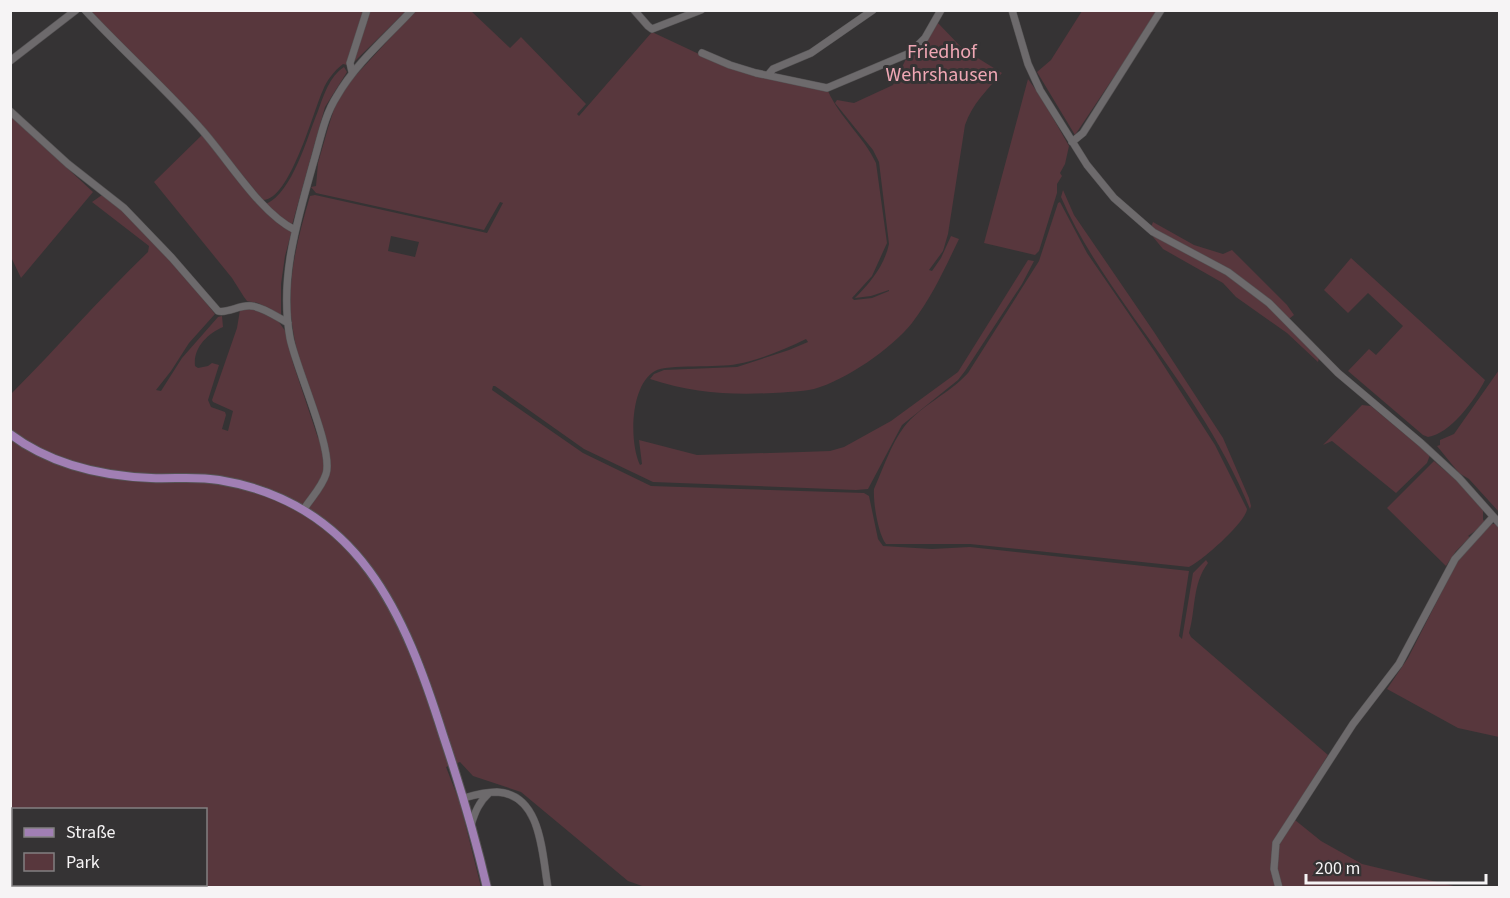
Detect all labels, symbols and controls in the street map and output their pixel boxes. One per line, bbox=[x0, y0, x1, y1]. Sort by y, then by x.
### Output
park label: Friedhof Wehrshausen bbox=[886, 38, 998, 89]
legend bbox=[12, 808, 207, 886]
text: Straße bbox=[66, 820, 116, 845]
scale bar bbox=[1306, 847, 1486, 885]
text: Park bbox=[66, 850, 100, 875]
text: 200 m bbox=[1315, 856, 1360, 881]

